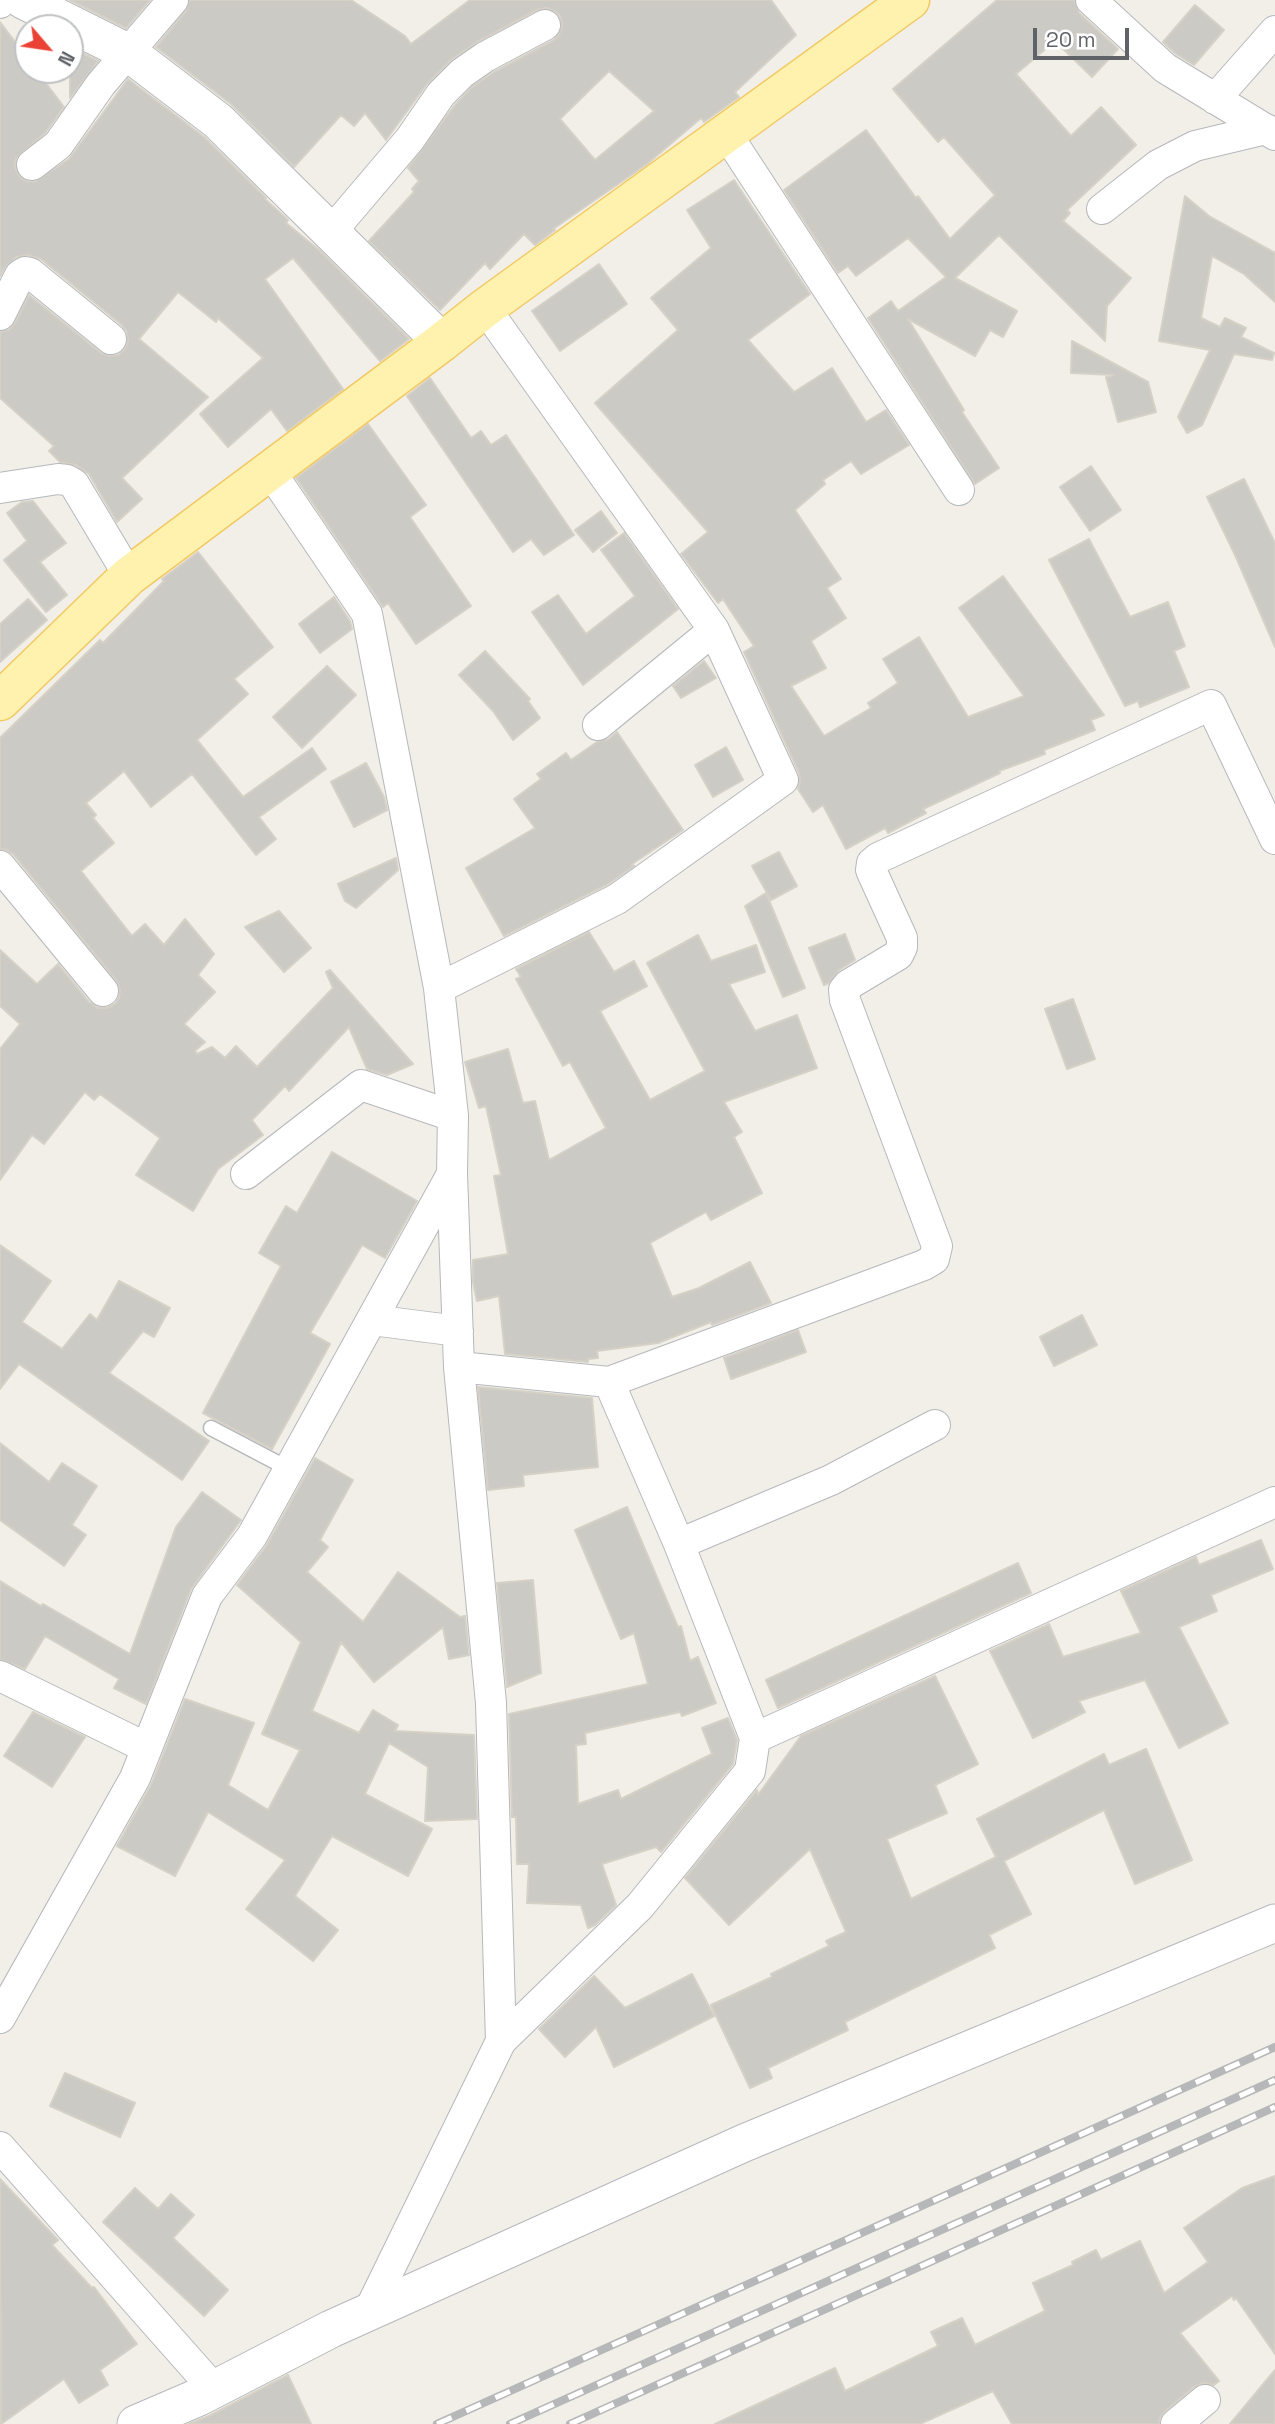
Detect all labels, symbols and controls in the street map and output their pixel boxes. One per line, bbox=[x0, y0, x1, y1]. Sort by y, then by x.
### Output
north arrow bbox=[14, 14, 84, 84]
scale bar bbox=[1037, 14, 1133, 58]
text: 20 m bbox=[1046, 26, 1096, 53]
text: N bbox=[52, 47, 80, 70]

